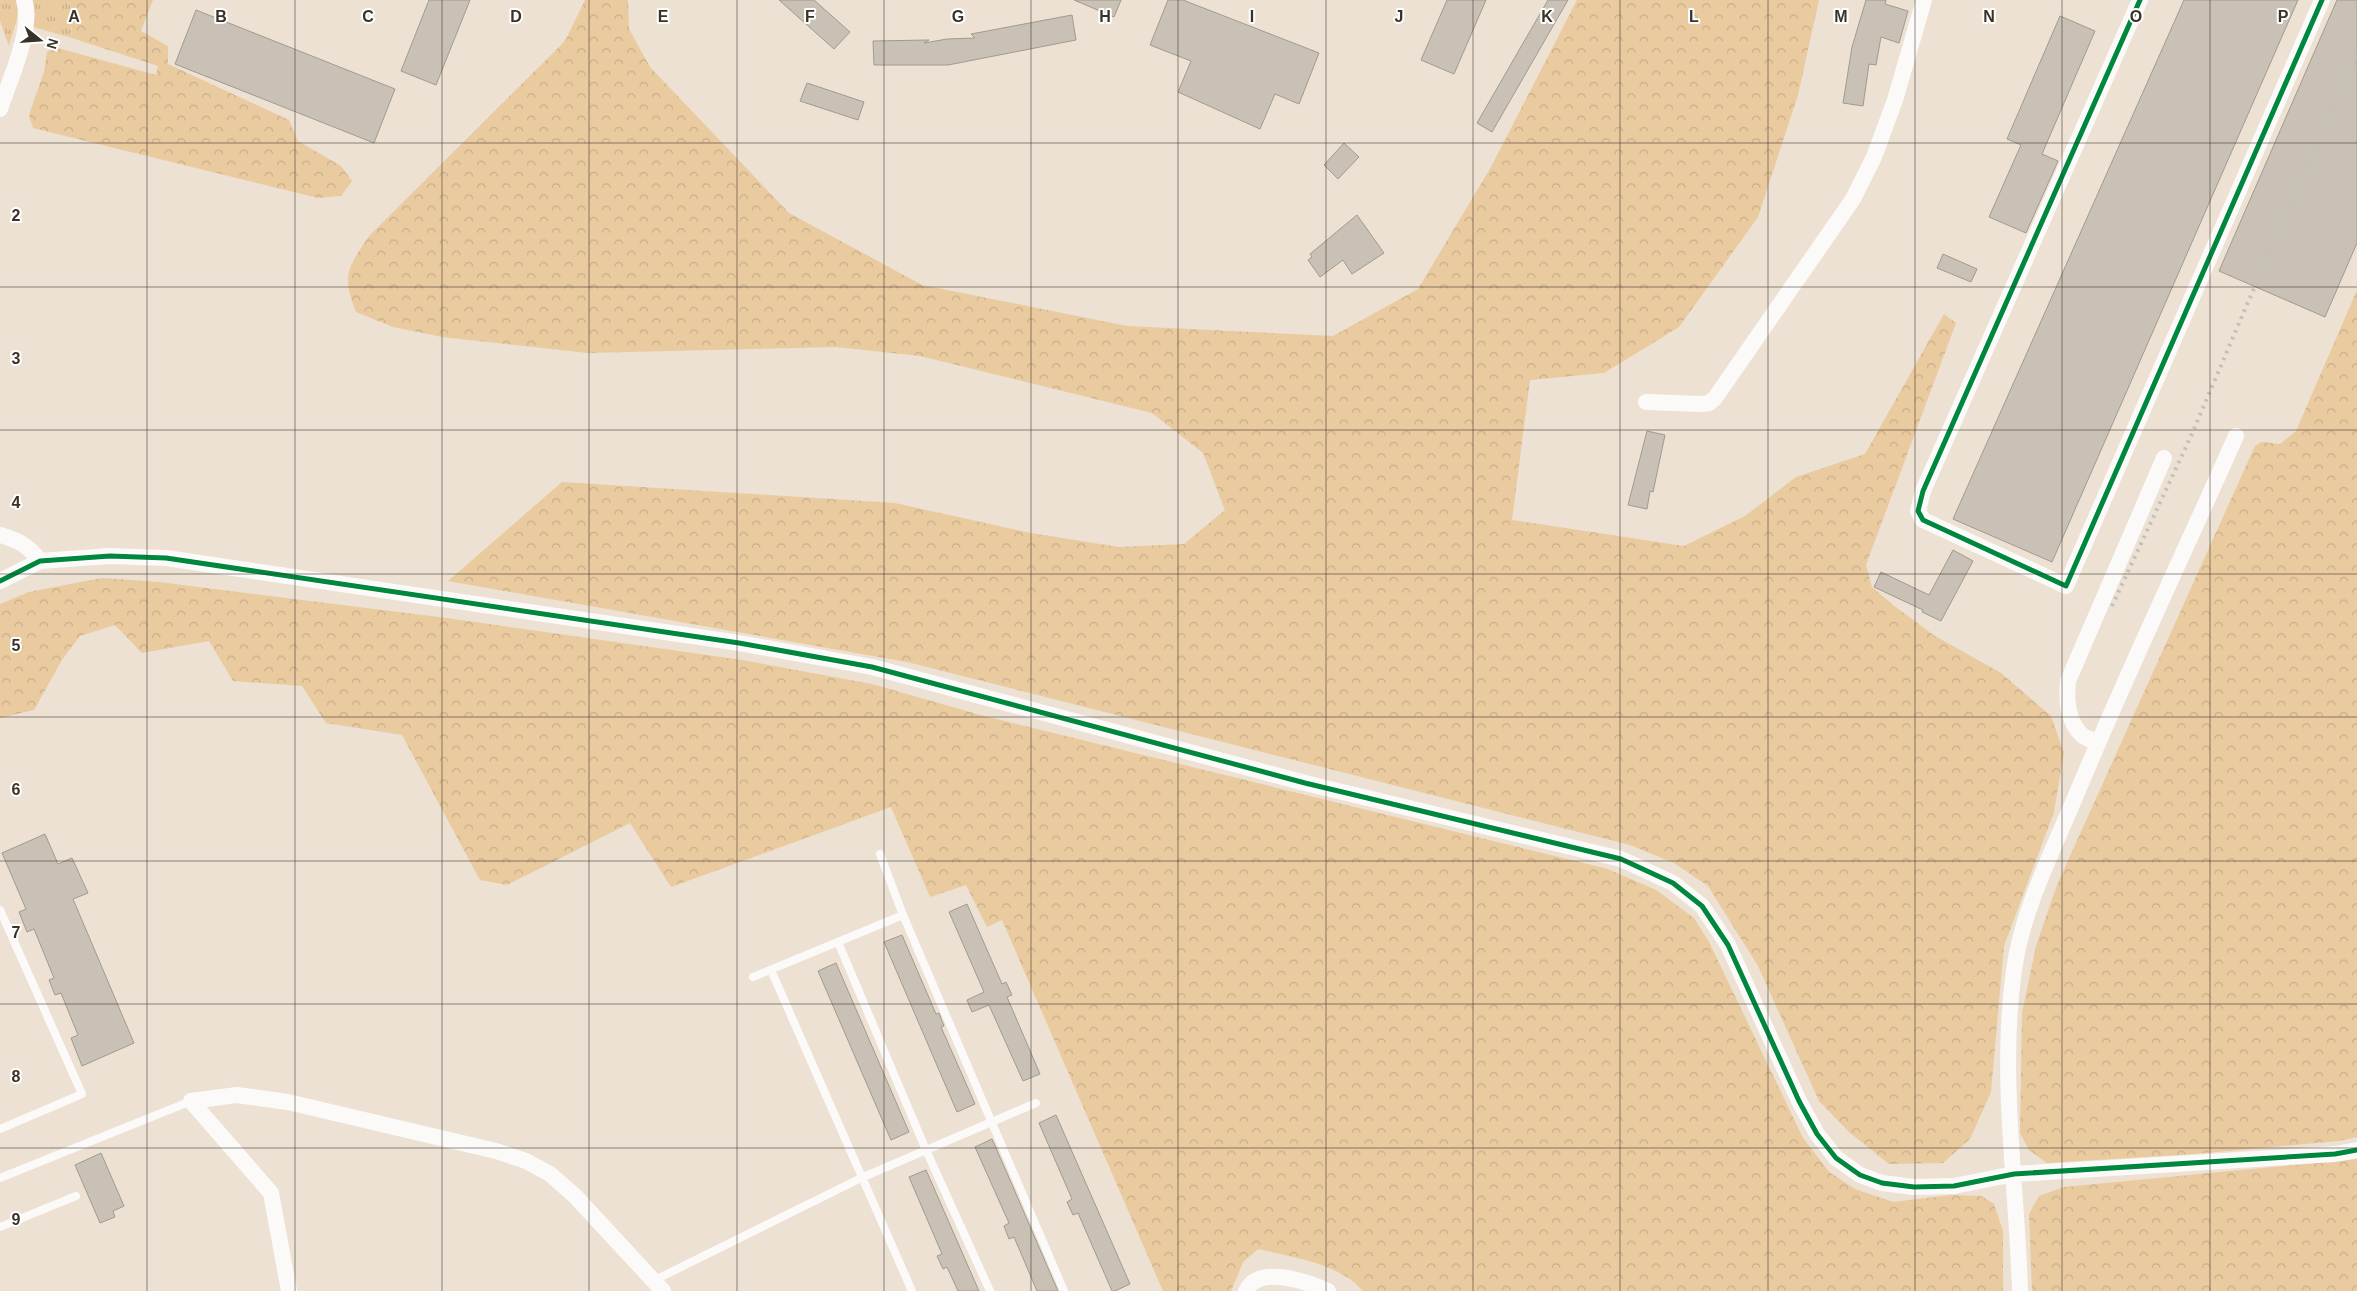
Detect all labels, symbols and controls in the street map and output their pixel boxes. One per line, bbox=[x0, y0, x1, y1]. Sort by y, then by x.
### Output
text: A bbox=[68, 8, 80, 25]
text: B bbox=[215, 8, 227, 25]
text: C bbox=[362, 8, 374, 25]
text: D bbox=[510, 8, 522, 25]
text: E bbox=[658, 8, 669, 25]
text: F bbox=[805, 8, 815, 25]
text: G bbox=[952, 8, 964, 25]
text: H bbox=[1099, 8, 1111, 25]
text: I bbox=[1250, 8, 1254, 25]
text: J bbox=[1395, 8, 1403, 25]
text: K bbox=[1541, 8, 1553, 25]
text: L bbox=[1689, 8, 1699, 25]
text: M bbox=[1834, 8, 1848, 25]
text: N bbox=[1983, 8, 1995, 25]
text: O bbox=[2130, 8, 2142, 25]
text: P bbox=[2278, 8, 2289, 25]
north arrow bbox=[15, 15, 65, 65]
text: N bbox=[43, 37, 62, 51]
text: 2 bbox=[12, 207, 21, 224]
text: 3 bbox=[12, 350, 21, 367]
text: 4 bbox=[12, 494, 21, 511]
text: 5 bbox=[12, 637, 21, 654]
text: 6 bbox=[12, 781, 21, 798]
text: 7 bbox=[12, 924, 21, 941]
text: 8 bbox=[12, 1068, 21, 1085]
text: 9 bbox=[12, 1211, 21, 1228]

